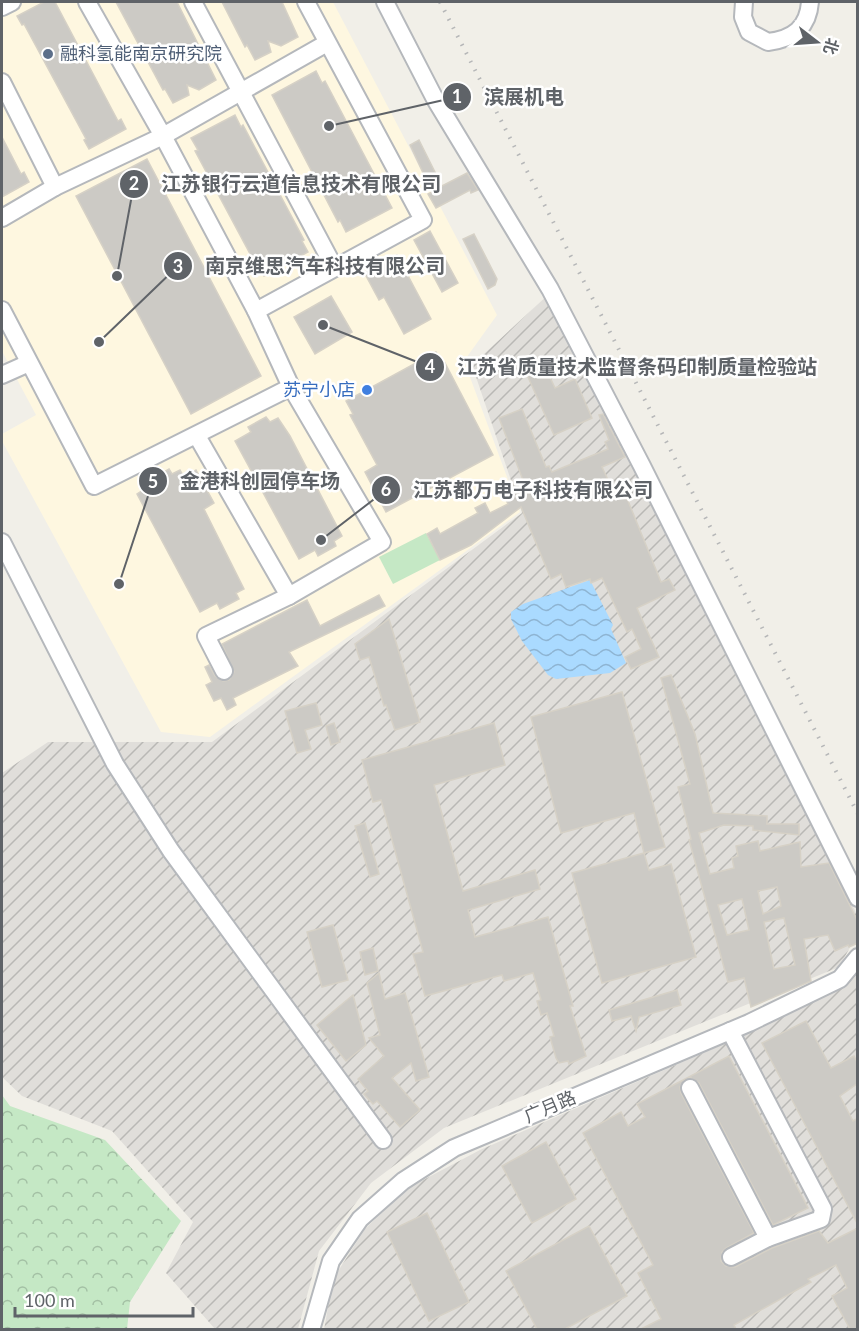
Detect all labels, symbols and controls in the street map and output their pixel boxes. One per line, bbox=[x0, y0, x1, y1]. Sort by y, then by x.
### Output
north arrow bbox=[787, 12, 847, 72]
text: 北 bbox=[820, 36, 843, 57]
place label: 融科氢能南京研究院 bbox=[60, 42, 222, 64]
marker: 融科氢能南京研究院 bbox=[41, 47, 55, 61]
callout: 滨展机电 bbox=[442, 78, 576, 116]
text: 滨展机电 bbox=[484, 84, 564, 108]
text: 1 bbox=[452, 85, 462, 107]
callout: 江苏银行云道信息技术有限公司 bbox=[119, 165, 453, 203]
text: 江苏银行云道信息技术有限公司 bbox=[161, 171, 441, 195]
text: 2 bbox=[129, 172, 139, 194]
callout: 南京维思汽车科技有限公司 bbox=[163, 247, 457, 285]
text: 南京维思汽车科技有限公司 bbox=[205, 253, 445, 277]
text: 3 bbox=[173, 255, 183, 277]
callout: 江苏省质量技术监督条码印制质量检验站 bbox=[415, 348, 829, 386]
text: 江苏省质量技术监督条码印制质量检验站 bbox=[457, 354, 817, 378]
text: 4 bbox=[425, 355, 435, 377]
place label: 苏宁小店 bbox=[283, 378, 355, 400]
marker: 苏宁小店 bbox=[360, 383, 374, 397]
callout: 金港科创园停车场 bbox=[138, 462, 352, 500]
text: 金港科创园停车场 bbox=[180, 468, 340, 492]
text: 5 bbox=[148, 470, 158, 492]
callout: 江苏都万电子科技有限公司 bbox=[371, 471, 665, 509]
text: 江苏都万电子科技有限公司 bbox=[413, 477, 653, 501]
text: 6 bbox=[381, 478, 391, 500]
street label: 广月路 bbox=[520, 1085, 579, 1127]
scale bar bbox=[15, 1280, 194, 1318]
text: 100 m bbox=[24, 1289, 75, 1311]

